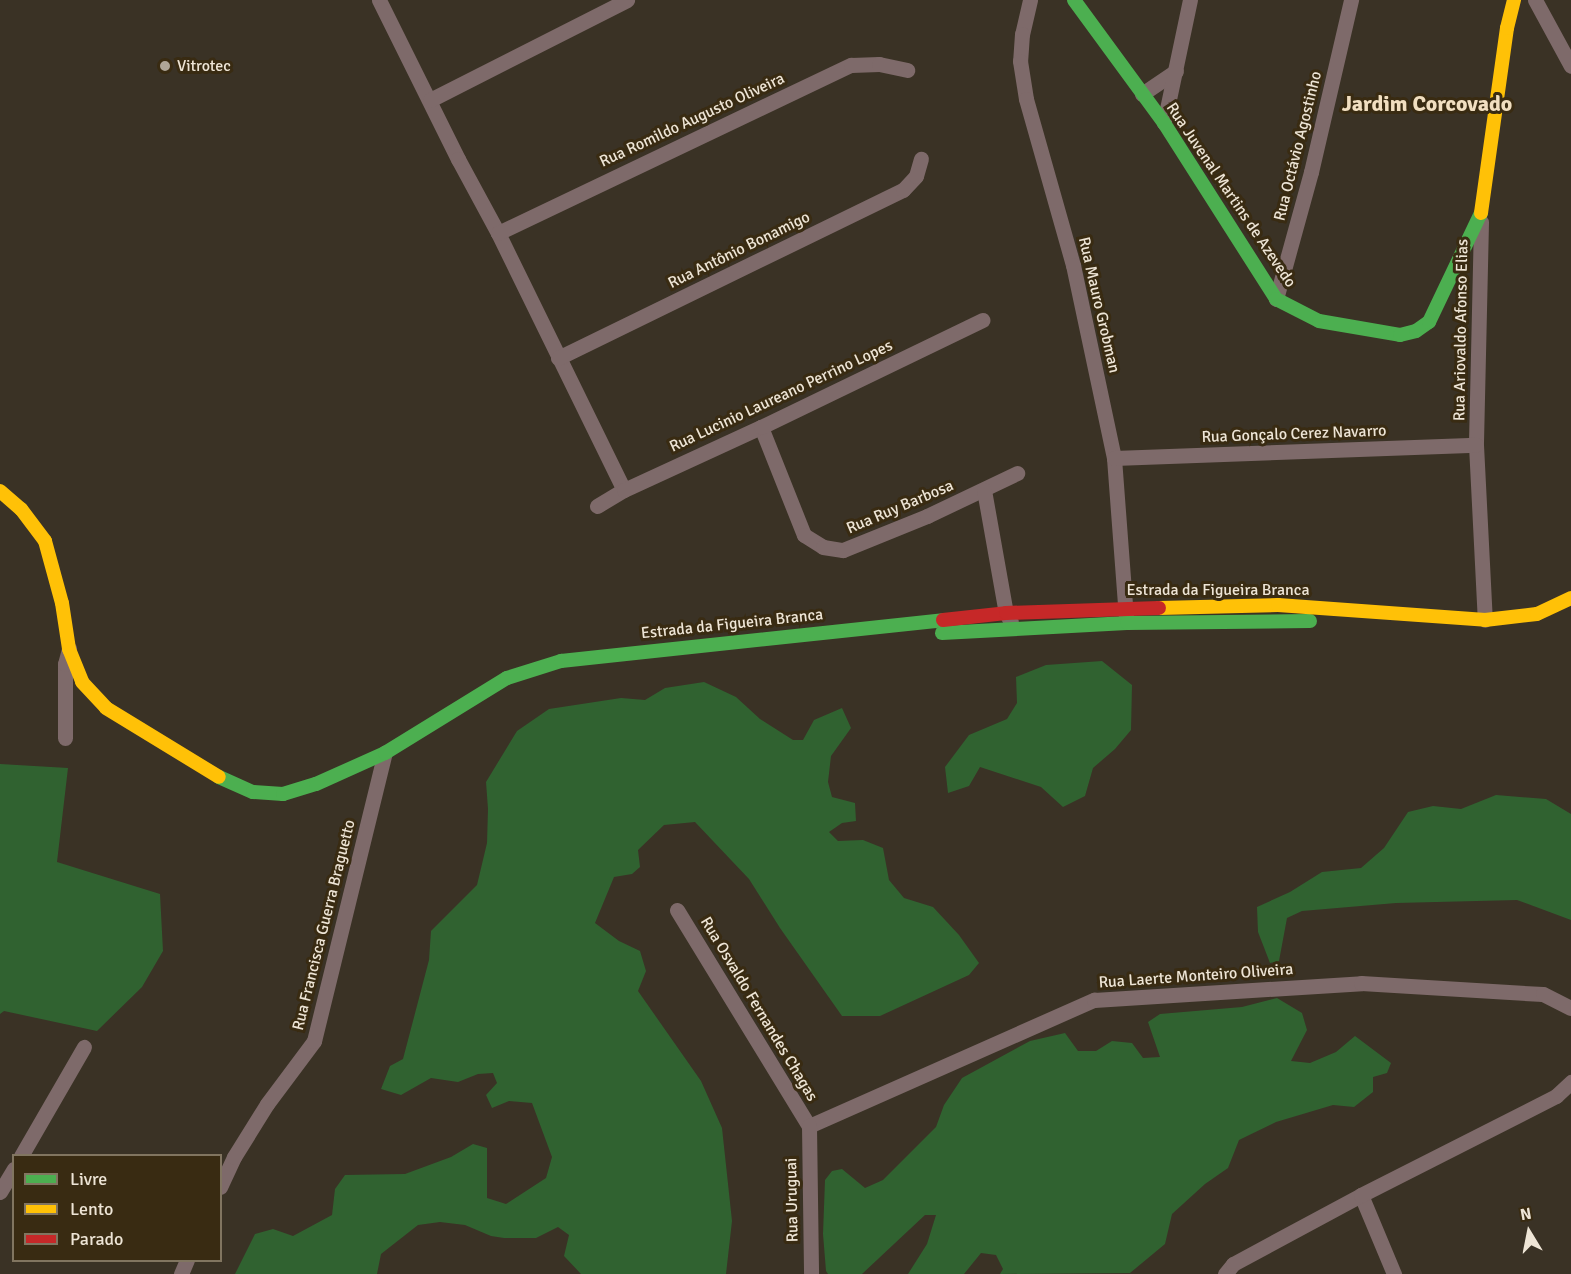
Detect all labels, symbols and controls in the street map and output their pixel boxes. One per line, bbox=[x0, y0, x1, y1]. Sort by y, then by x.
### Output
place label: Vitrotec bbox=[177, 56, 231, 76]
marker: Vitrotec bbox=[158, 59, 172, 73]
street label: Rua Romildo Augusto Oliveira bbox=[596, 69, 788, 171]
street label: Rua Octávio Agostinho bbox=[1270, 69, 1326, 223]
district label: Jardim Corcovado bbox=[1342, 91, 1512, 117]
street label: Rua Juvenal Martins de Azevedo bbox=[1162, 99, 1300, 291]
street label: Rua Antônio Bonamigo bbox=[665, 207, 813, 293]
street label: Rua Mauro Grobman bbox=[1074, 235, 1124, 375]
street label: Rua Ariovaldo Afonso Elias bbox=[1450, 239, 1472, 421]
street label: Rua Lucinio Laureano Perrino Lopes bbox=[666, 336, 896, 456]
street label: Rua Gonçalo Cerez Navarro bbox=[1201, 421, 1387, 447]
street label: Rua Ruy Barbosa bbox=[844, 476, 956, 538]
street label: Estrada da Figueira Branca bbox=[1126, 580, 1310, 600]
street label: Estrada da Figueira Branca bbox=[640, 605, 824, 643]
street label: Rua Francisca Guerra Braguetto bbox=[288, 818, 360, 1032]
street label: Rua Osvaldo Fernandes Chagas bbox=[696, 913, 822, 1105]
street label: Rua Laerte Monteiro Oliveira bbox=[1098, 960, 1294, 992]
legend bbox=[12, 1154, 222, 1262]
street label: Rua Uruguai bbox=[782, 1158, 802, 1242]
text: Livre bbox=[70, 1168, 107, 1190]
text: Lento bbox=[70, 1198, 113, 1220]
north arrow bbox=[1499, 1202, 1559, 1262]
text: N bbox=[1519, 1203, 1533, 1225]
text: Parado bbox=[70, 1228, 123, 1250]

